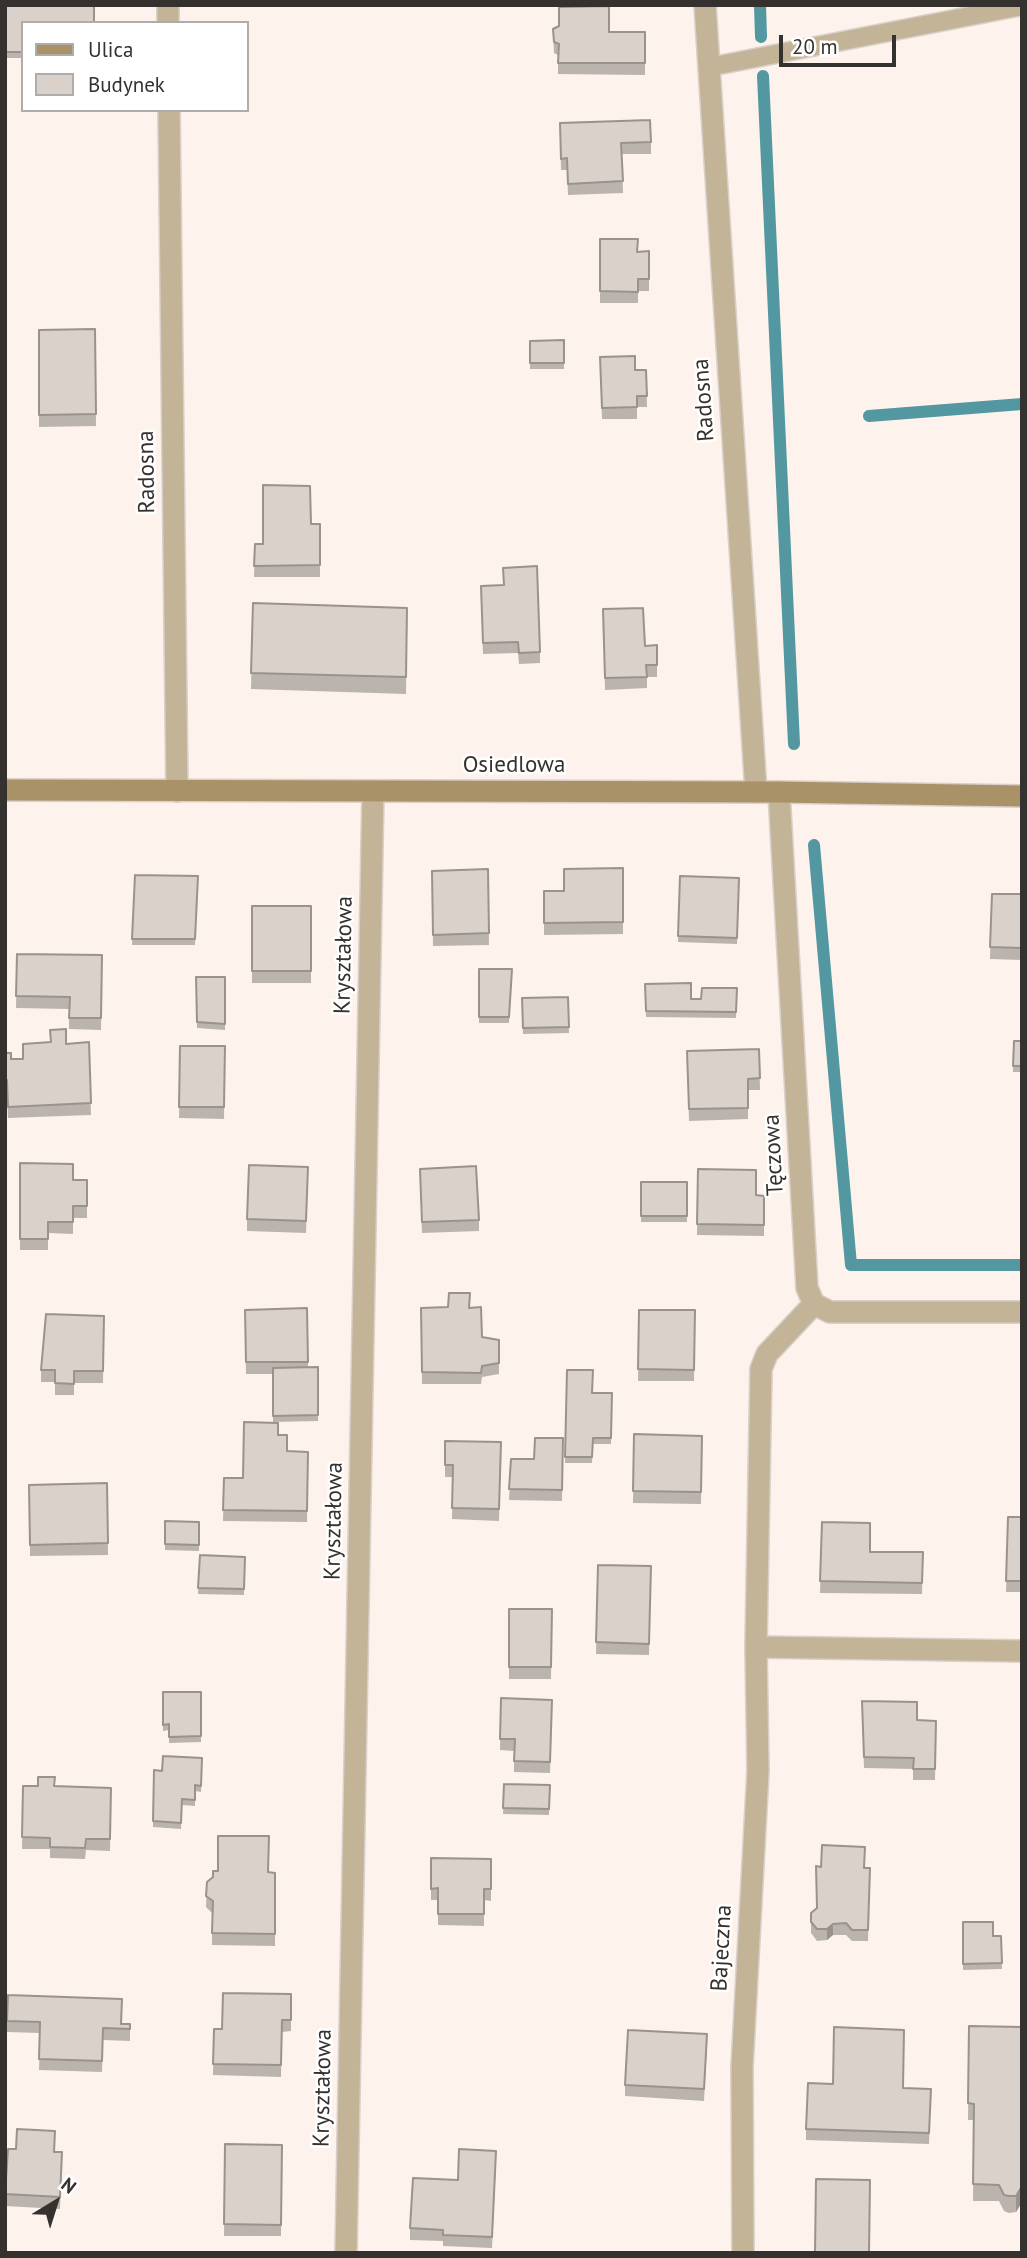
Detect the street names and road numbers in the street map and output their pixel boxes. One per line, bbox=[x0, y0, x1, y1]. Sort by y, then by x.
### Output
street label: Radosna bbox=[687, 358, 721, 442]
street label: Radosna bbox=[132, 430, 162, 514]
street label: Osiedlowa bbox=[463, 751, 565, 779]
street label: Kryształowa bbox=[329, 896, 359, 1014]
street label: Tęczowa bbox=[758, 1114, 790, 1196]
street label: Kryształowa bbox=[319, 1462, 349, 1580]
street label: Bajeczna bbox=[706, 1904, 738, 1992]
street label: Kryształowa bbox=[308, 2029, 338, 2147]

